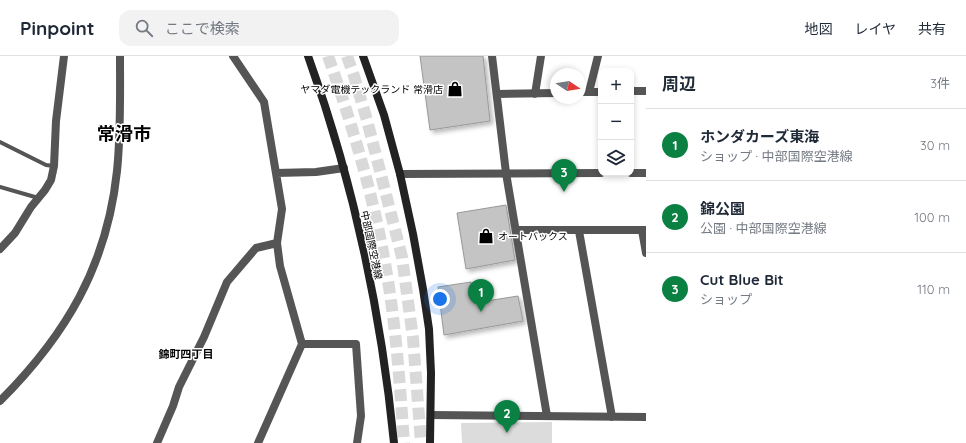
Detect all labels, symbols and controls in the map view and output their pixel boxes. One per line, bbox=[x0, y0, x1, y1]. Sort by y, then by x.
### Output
search box bbox=[119, 10, 399, 46]
text: Pinpoint bbox=[20, 16, 95, 40]
icon: search bbox=[133, 17, 155, 39]
text: ここで検索 bbox=[165, 19, 240, 38]
text: 地図 bbox=[804, 20, 832, 38]
text: レイヤ bbox=[854, 20, 896, 38]
text: 共有 bbox=[918, 20, 946, 38]
north arrow bbox=[550, 68, 586, 104]
map controls bbox=[598, 68, 634, 176]
button: + bbox=[598, 68, 634, 104]
text: 周辺 bbox=[662, 73, 696, 94]
text: 3件 bbox=[930, 75, 950, 91]
shop icon: ヤマダ電機テックランド 常滑店 bbox=[446, 80, 464, 98]
place label: ヤマダ電機テックランド 常滑店 bbox=[300, 83, 443, 96]
button: − bbox=[598, 104, 634, 140]
district label: 常滑市 bbox=[97, 122, 151, 145]
text: ホンダカーズ東海 bbox=[700, 127, 819, 146]
text: 1 bbox=[672, 137, 678, 153]
text: 30 m bbox=[920, 137, 950, 153]
button: layers bbox=[598, 140, 634, 176]
text: ショップ · 中部国際空港線 bbox=[700, 148, 853, 164]
pin: 3 bbox=[551, 159, 577, 192]
text: 錦公園 bbox=[700, 199, 745, 218]
text: 2 bbox=[671, 209, 679, 225]
text: 100 m bbox=[914, 209, 950, 225]
street label: 中部国際空港線 bbox=[358, 210, 385, 281]
text: 公園 · 中部国際空港線 bbox=[700, 220, 827, 236]
shop icon: オートバックス bbox=[477, 227, 495, 245]
place label: オートバックス bbox=[498, 230, 568, 243]
text: Cut Blue Bit bbox=[700, 270, 784, 289]
pin: 1 bbox=[468, 279, 494, 312]
text: 3 bbox=[672, 281, 678, 297]
text: 110 m bbox=[917, 281, 950, 297]
your location bbox=[430, 289, 450, 309]
text: ショップ bbox=[700, 291, 752, 307]
district label: 錦町四丁目 bbox=[159, 347, 214, 361]
pin: 2 bbox=[494, 400, 520, 433]

